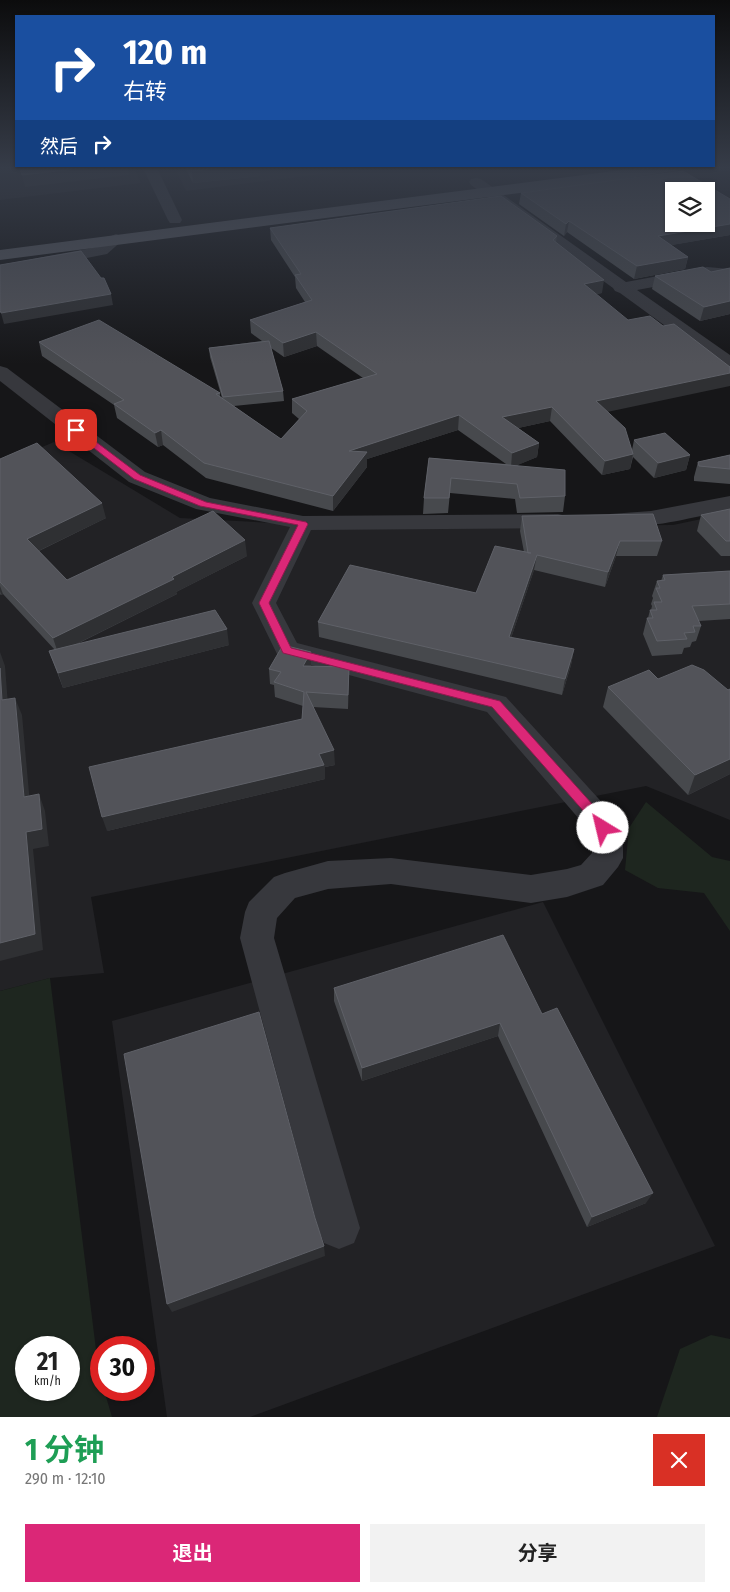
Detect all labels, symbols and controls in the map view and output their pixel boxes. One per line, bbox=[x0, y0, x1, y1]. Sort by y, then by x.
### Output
text: 120 m bbox=[123, 31, 207, 73]
icon: right bbox=[40, 35, 105, 100]
text: 右转 bbox=[123, 78, 167, 105]
icon: right bbox=[88, 130, 116, 158]
text: 然后 bbox=[40, 135, 78, 158]
map controls bbox=[665, 182, 715, 232]
button: layers bbox=[665, 182, 715, 232]
pin bbox=[55, 409, 97, 451]
icon: arrive bbox=[62, 416, 90, 444]
position arrow bbox=[576, 801, 628, 853]
speed limit sign: 30 bbox=[90, 1336, 155, 1401]
text: 21 bbox=[37, 1347, 58, 1377]
text: km/h bbox=[34, 1374, 61, 1388]
text: 1 分钟 bbox=[25, 1432, 104, 1468]
button: close bbox=[653, 1434, 705, 1486]
text: 290 m · 12:10 bbox=[25, 1469, 106, 1488]
button: 退出 bbox=[25, 1524, 360, 1582]
button: 分享 bbox=[370, 1524, 705, 1582]

